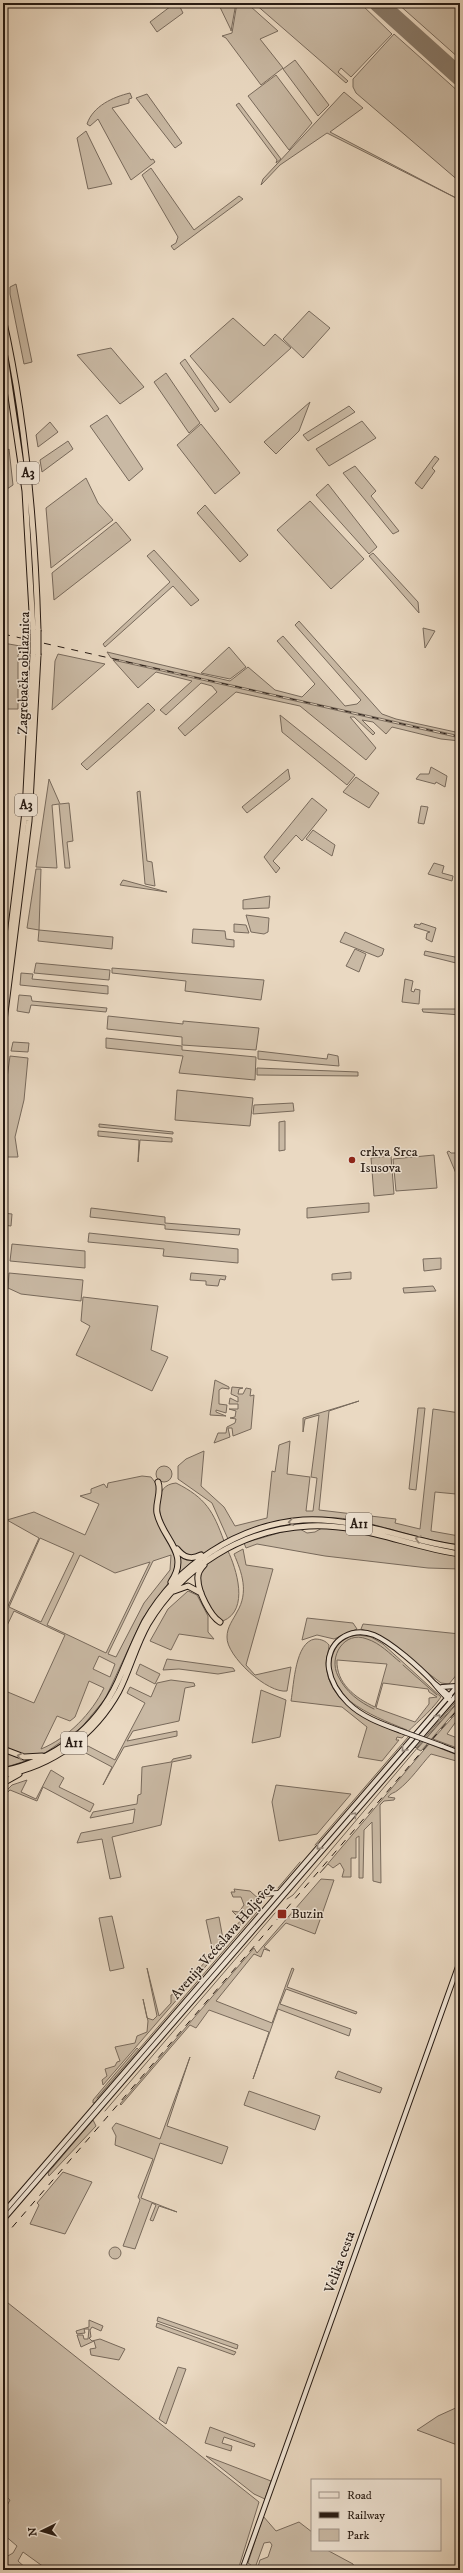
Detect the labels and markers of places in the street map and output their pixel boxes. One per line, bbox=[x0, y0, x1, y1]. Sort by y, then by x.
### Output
place label: crkva Srca Isusova bbox=[360, 1143, 418, 1177]
marker: crkva Srca Isusova bbox=[347, 1155, 357, 1165]
place label: Buzin bbox=[291, 1905, 324, 1923]
marker: Buzin bbox=[276, 1908, 288, 1920]

